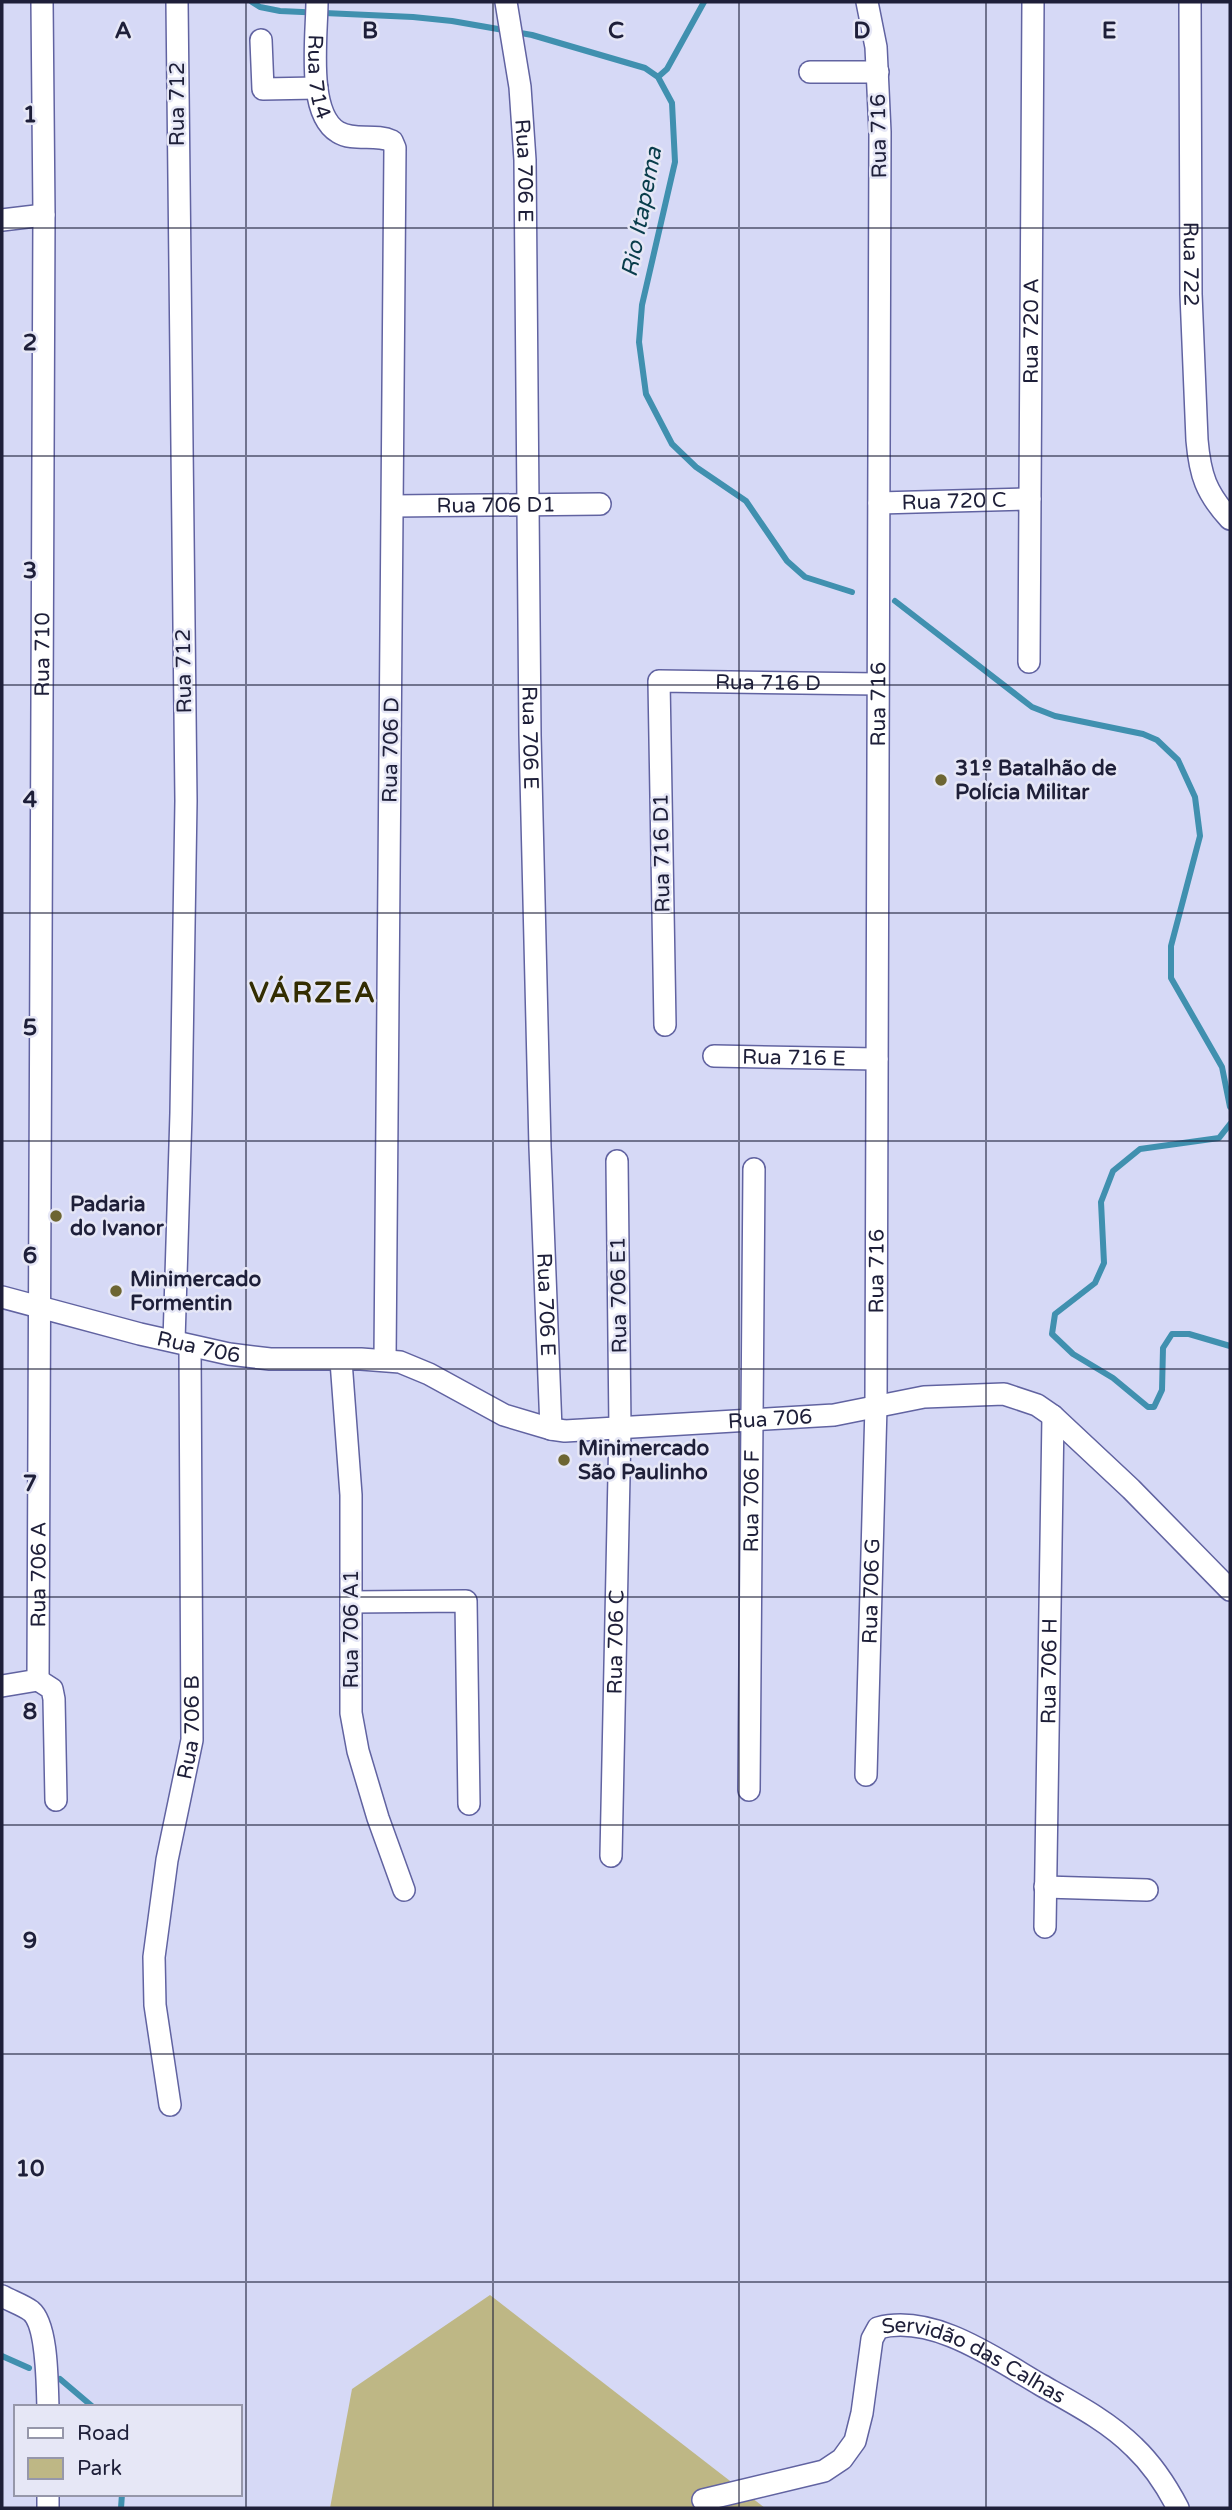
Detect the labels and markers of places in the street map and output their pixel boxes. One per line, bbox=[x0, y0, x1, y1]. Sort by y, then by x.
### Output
place label: 31º Batalhão de Polícia Militar bbox=[955, 756, 1117, 805]
marker: 31º Batalhão de Polícia Militar bbox=[933, 772, 949, 788]
place label: Padaria do Ivanor bbox=[70, 1192, 165, 1241]
marker: Padaria do Ivanor bbox=[48, 1208, 64, 1224]
place label: Minimercado Formentin bbox=[130, 1267, 261, 1316]
marker: Minimercado Formentin bbox=[108, 1283, 124, 1299]
place label: Minimercado São Paulinho bbox=[578, 1436, 709, 1485]
marker: Minimercado São Paulinho bbox=[556, 1452, 572, 1468]

